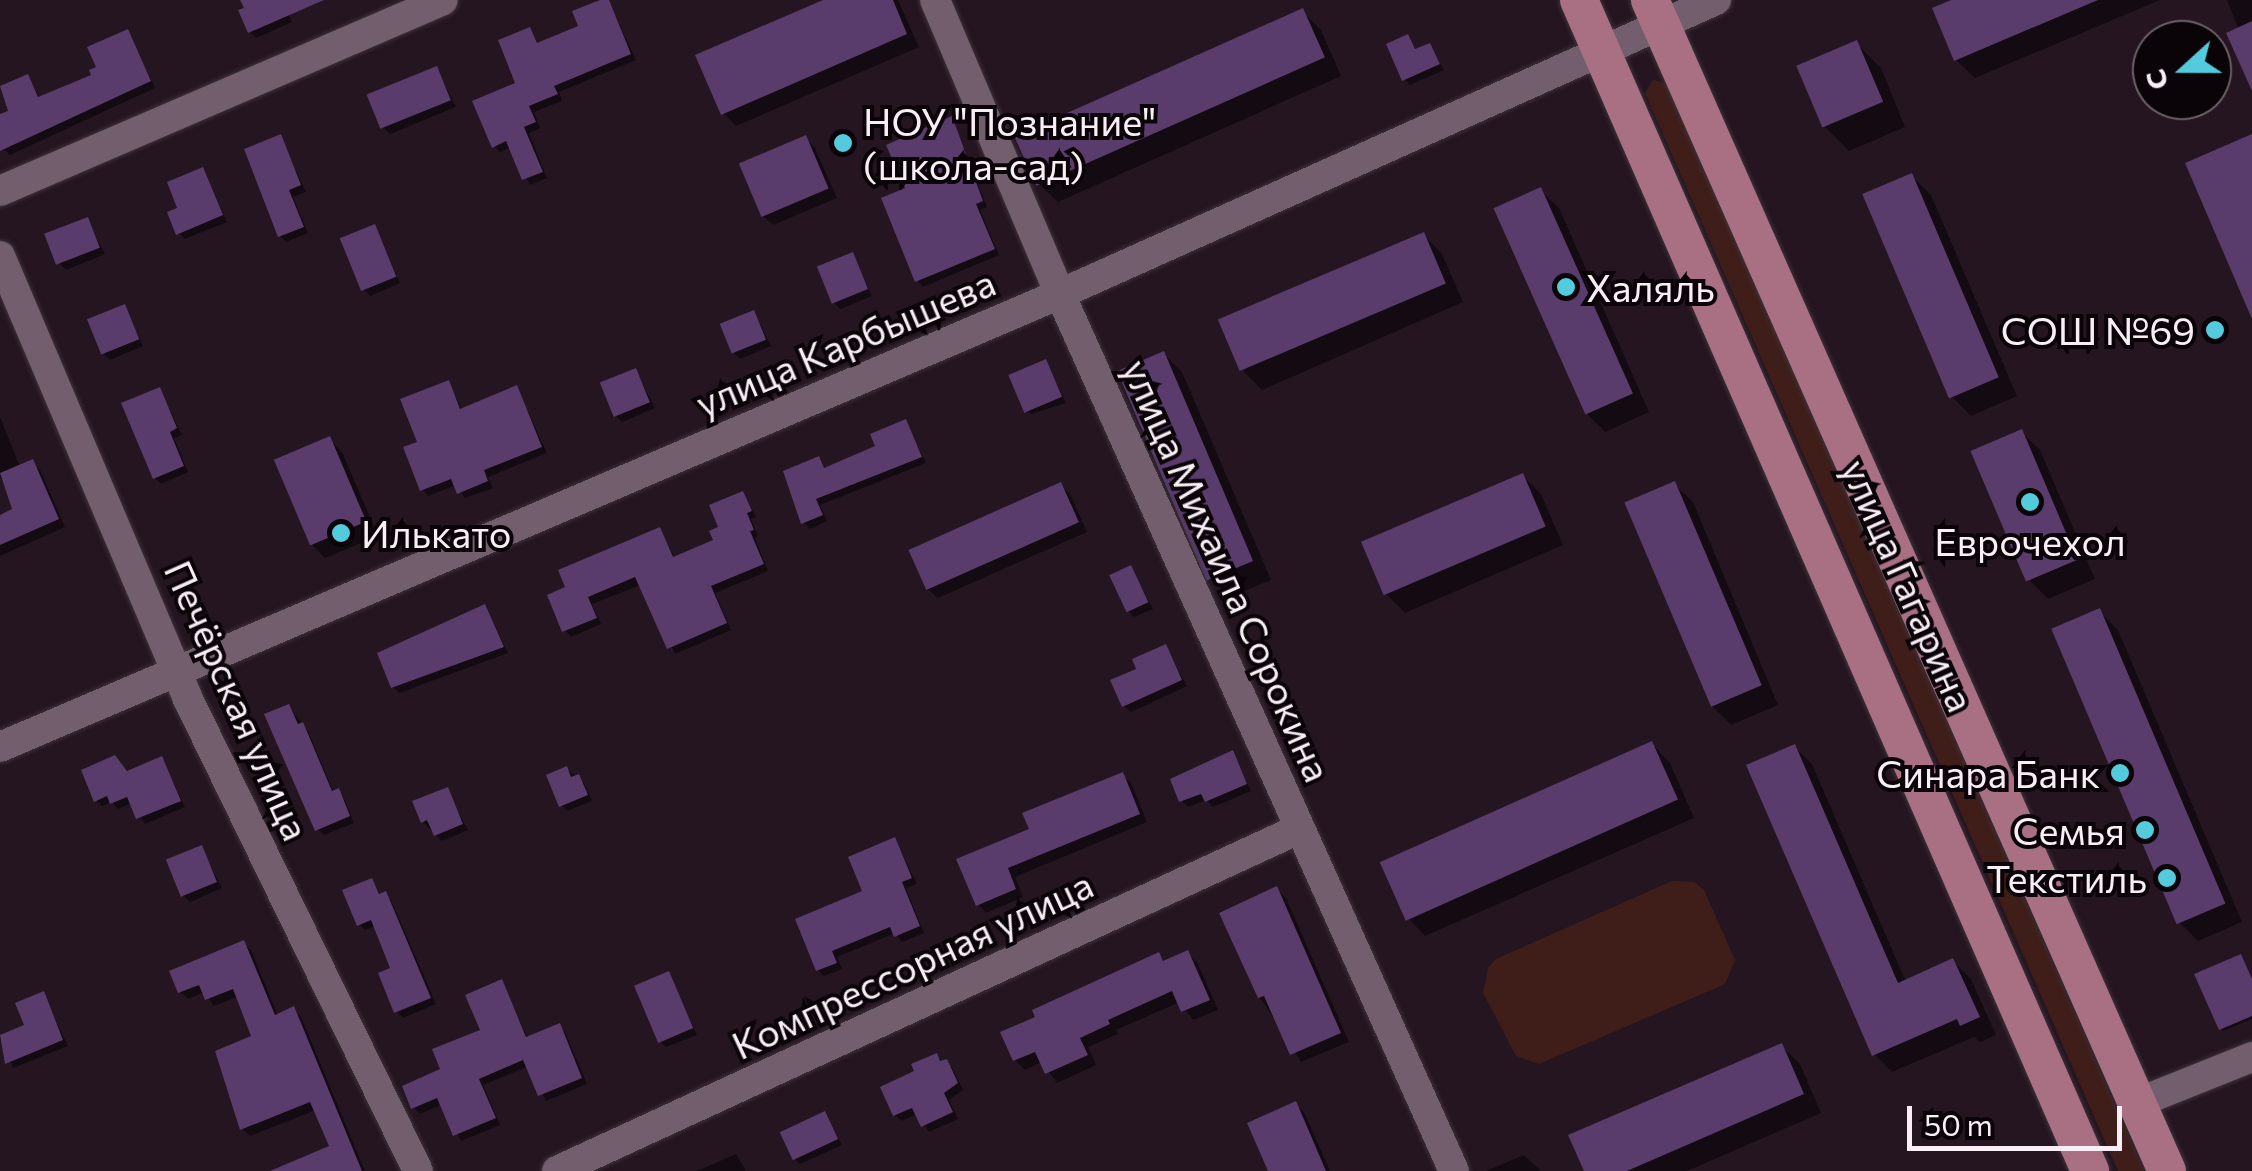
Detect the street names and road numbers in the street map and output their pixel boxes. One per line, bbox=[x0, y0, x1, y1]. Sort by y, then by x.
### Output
street label: улица Карбышева bbox=[689, 258, 1001, 426]
street label: улица Михаила Сорокина bbox=[1114, 352, 1342, 788]
street label: улица Гагарина bbox=[1833, 452, 1985, 718]
street label: Печёрская улица bbox=[156, 553, 320, 847]
street label: Компрессорная улица bbox=[724, 860, 1100, 1068]

